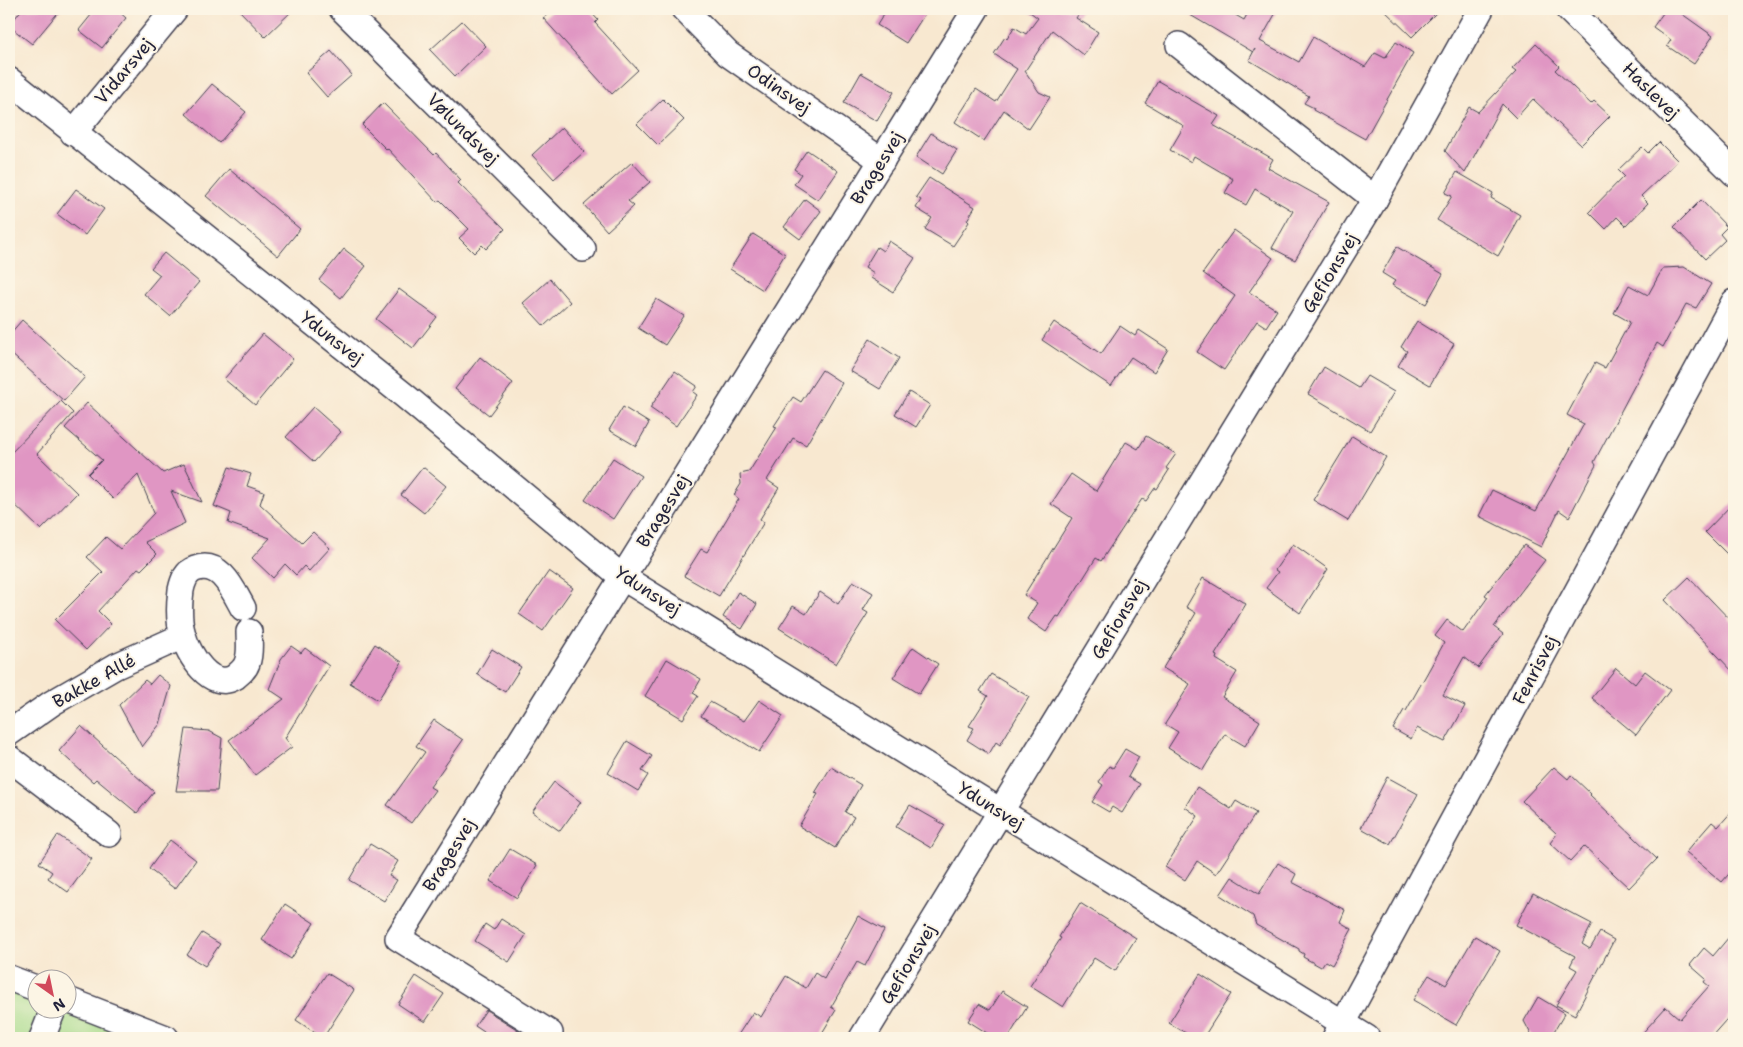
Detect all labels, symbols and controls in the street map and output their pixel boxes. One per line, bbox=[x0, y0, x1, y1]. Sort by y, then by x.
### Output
street label: Vidarsvej bbox=[89, 33, 159, 109]
street label: Haslevej bbox=[1617, 57, 1685, 125]
street label: Odinsvej bbox=[742, 58, 816, 120]
street label: Vølundsvej bbox=[422, 88, 504, 170]
street label: Bragesvej bbox=[845, 127, 909, 209]
street label: Gefionsvej bbox=[1297, 228, 1363, 318]
street label: Ydunsvej bbox=[295, 306, 369, 370]
street label: Bragesvej bbox=[631, 470, 695, 552]
street label: Ydunsvej bbox=[610, 561, 686, 621]
street label: Gefionsvej bbox=[1086, 574, 1152, 664]
street label: Fenrisvej bbox=[1507, 631, 1563, 709]
street label: Bakke Allé bbox=[48, 648, 140, 714]
street label: Ydunsvej bbox=[953, 776, 1029, 836]
street label: Bragesvej bbox=[417, 814, 481, 896]
street label: Gefionsvej bbox=[875, 919, 941, 1009]
north arrow bbox=[28, 970, 78, 1020]
text: N bbox=[50, 994, 69, 1015]

